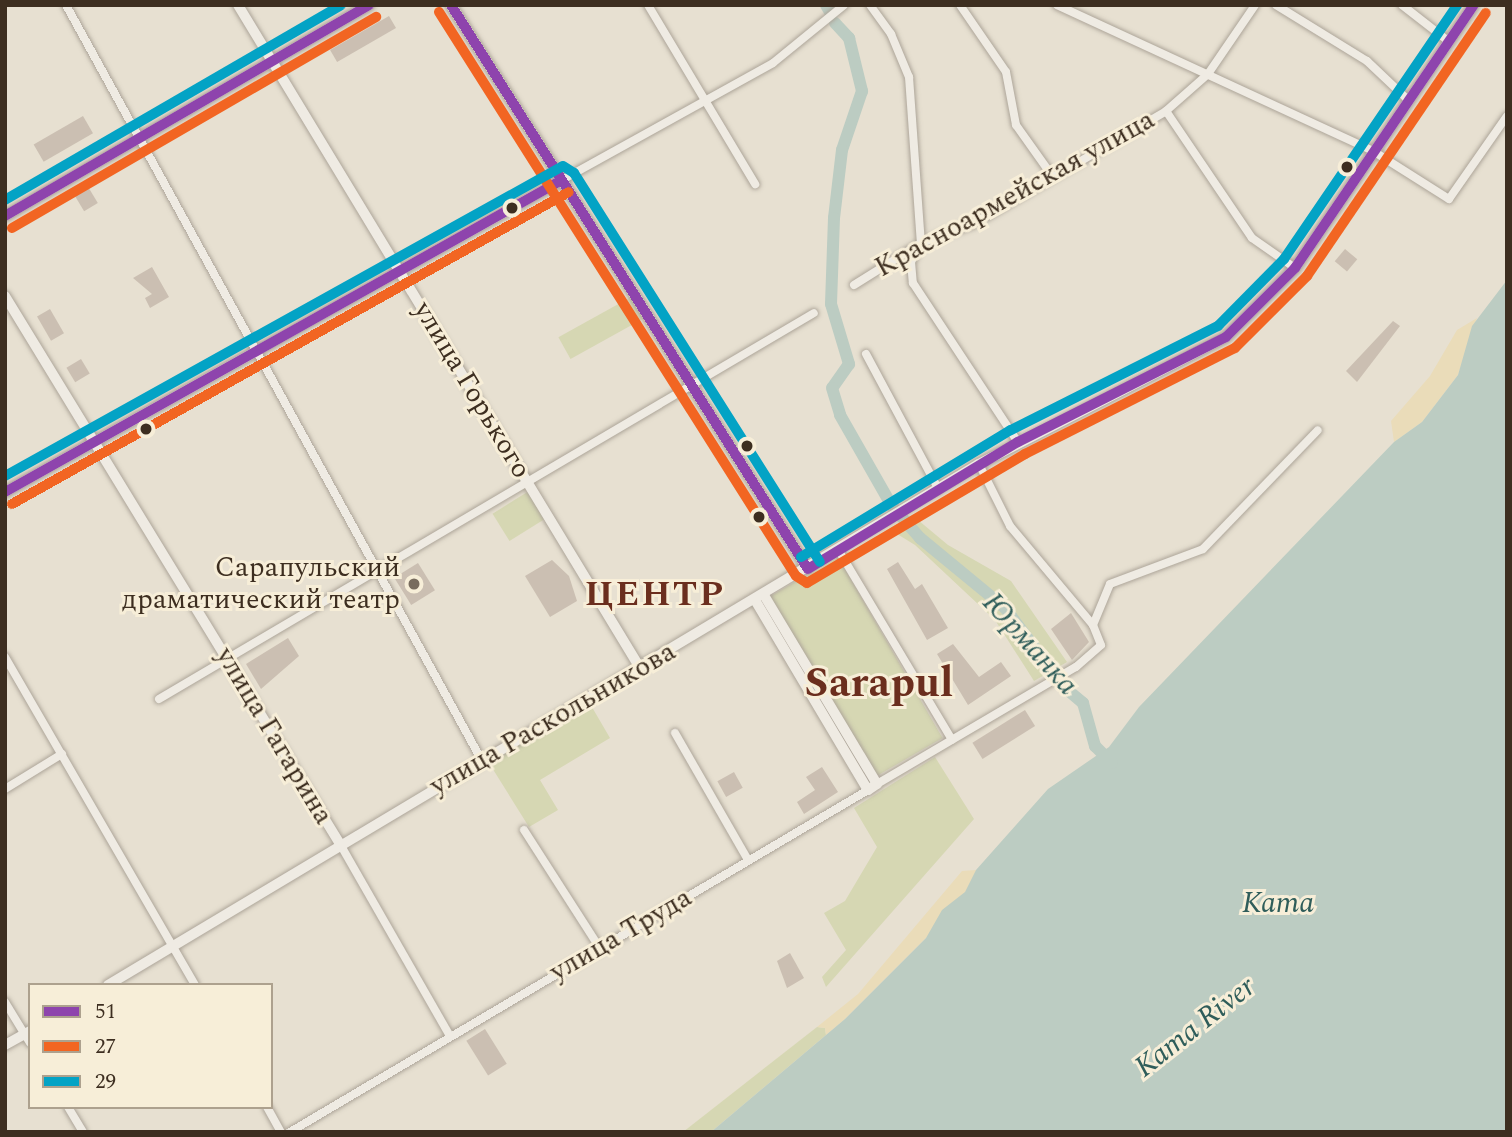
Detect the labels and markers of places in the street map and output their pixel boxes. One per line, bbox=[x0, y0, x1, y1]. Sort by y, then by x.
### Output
unlabelled marker bbox=[1340, 160, 1354, 174]
unlabelled marker bbox=[505, 201, 519, 215]
unlabelled marker bbox=[139, 422, 153, 436]
unlabelled marker bbox=[740, 439, 754, 453]
unlabelled marker bbox=[752, 510, 766, 524]
place label: Сарапульский драматический театр bbox=[122, 551, 400, 617]
marker: Сарапульский драматический театр bbox=[406, 576, 422, 592]

